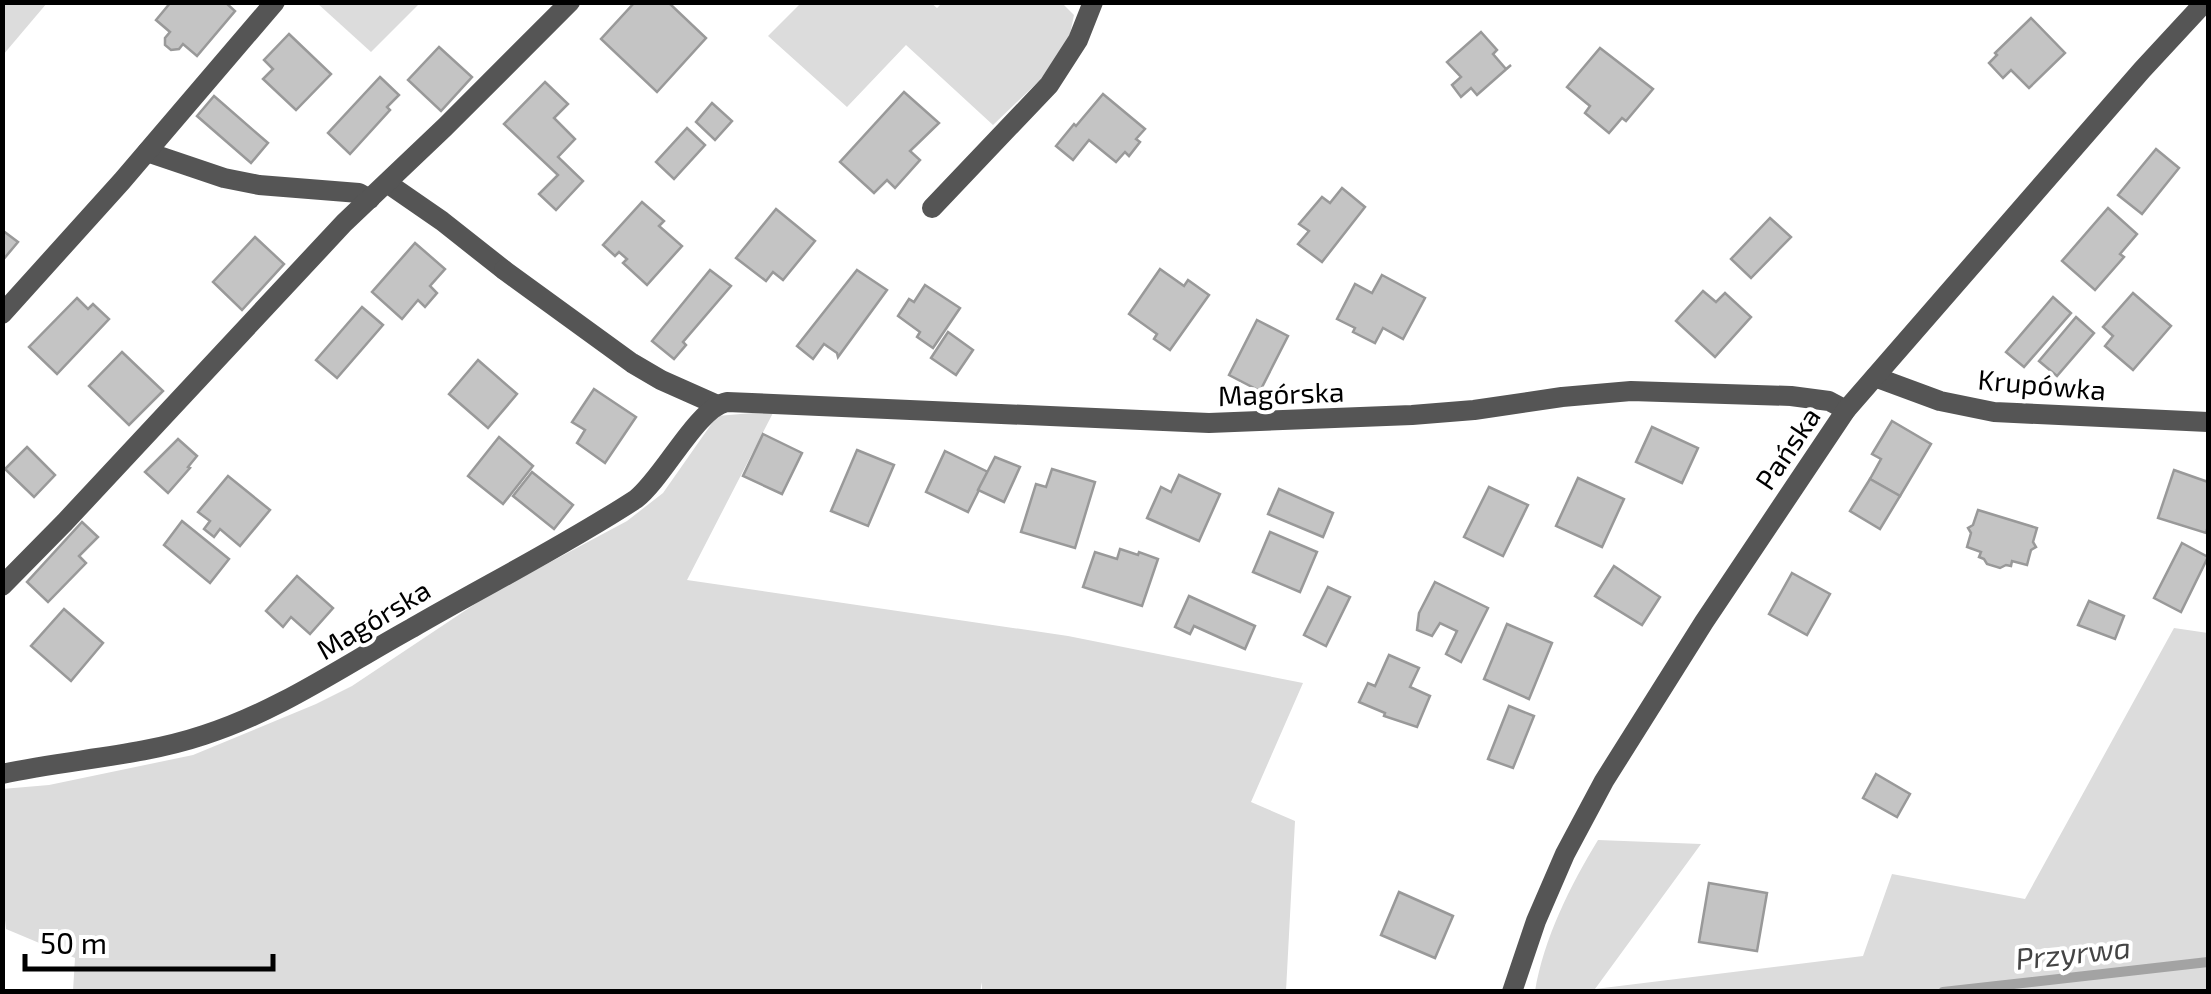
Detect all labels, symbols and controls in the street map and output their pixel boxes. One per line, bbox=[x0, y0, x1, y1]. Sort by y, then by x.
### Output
street label: Krupówka bbox=[1977, 361, 2107, 407]
street label: Magórska bbox=[1217, 374, 1345, 412]
street label: Pańska bbox=[1747, 400, 1827, 496]
street label: Magórska bbox=[310, 572, 436, 666]
scale bar bbox=[25, 909, 272, 971]
text: 50 m bbox=[40, 924, 107, 960]
water label: Przyrwa bbox=[2014, 928, 2132, 977]

